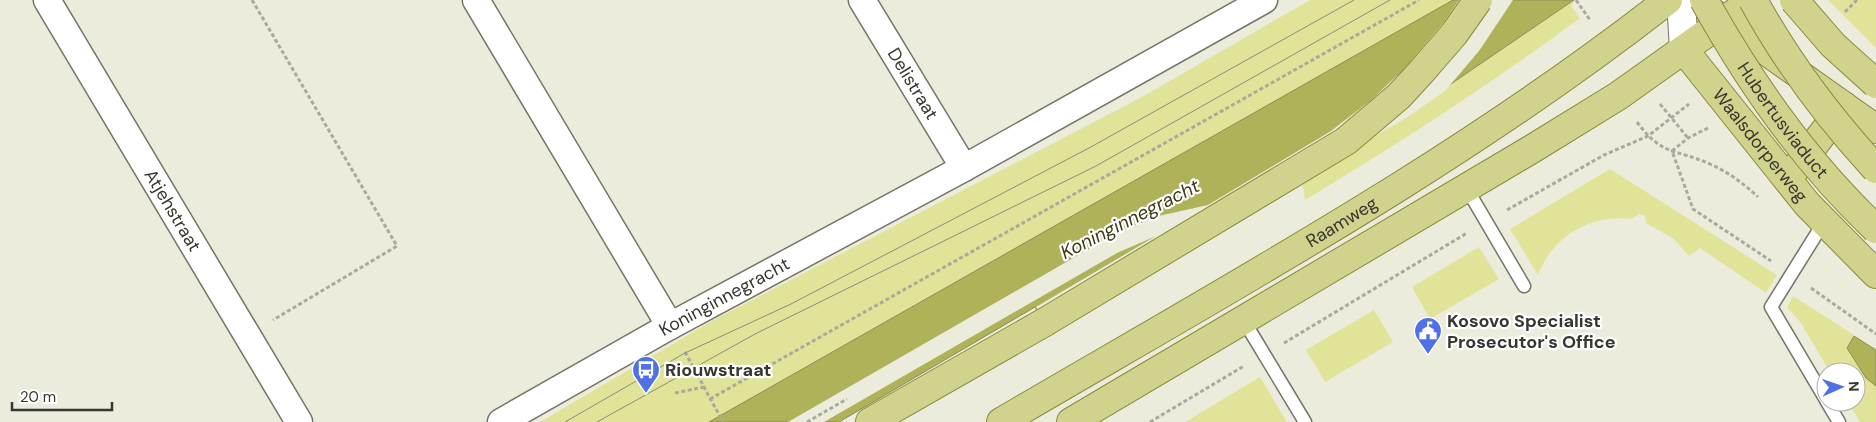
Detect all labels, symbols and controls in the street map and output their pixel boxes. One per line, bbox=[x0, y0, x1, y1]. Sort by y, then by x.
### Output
street label: Delistraat bbox=[882, 43, 944, 124]
street label: Hubertusviaduct bbox=[1732, 58, 1834, 184]
street label: Waalsdorperweg bbox=[1707, 83, 1813, 207]
street label: Atjehstraat bbox=[139, 165, 207, 256]
water label: Koninginnegracht bbox=[1056, 173, 1204, 265]
street label: Raamweg bbox=[1301, 191, 1382, 253]
street label: Koninginnegracht bbox=[655, 252, 794, 342]
place label: Kosovo Specialist Prosecutor's Office bbox=[1447, 309, 1616, 354]
public building icon: Kosovo Specialist Prosecutor's Office bbox=[1413, 316, 1443, 355]
bus stop icon: Riouwstraat bbox=[631, 355, 661, 394]
place label: Riouwstraat bbox=[665, 358, 771, 382]
north arrow bbox=[1816, 362, 1866, 412]
scale bar bbox=[12, 380, 112, 412]
text: N bbox=[1845, 381, 1863, 392]
text: 20 m bbox=[20, 387, 56, 407]

